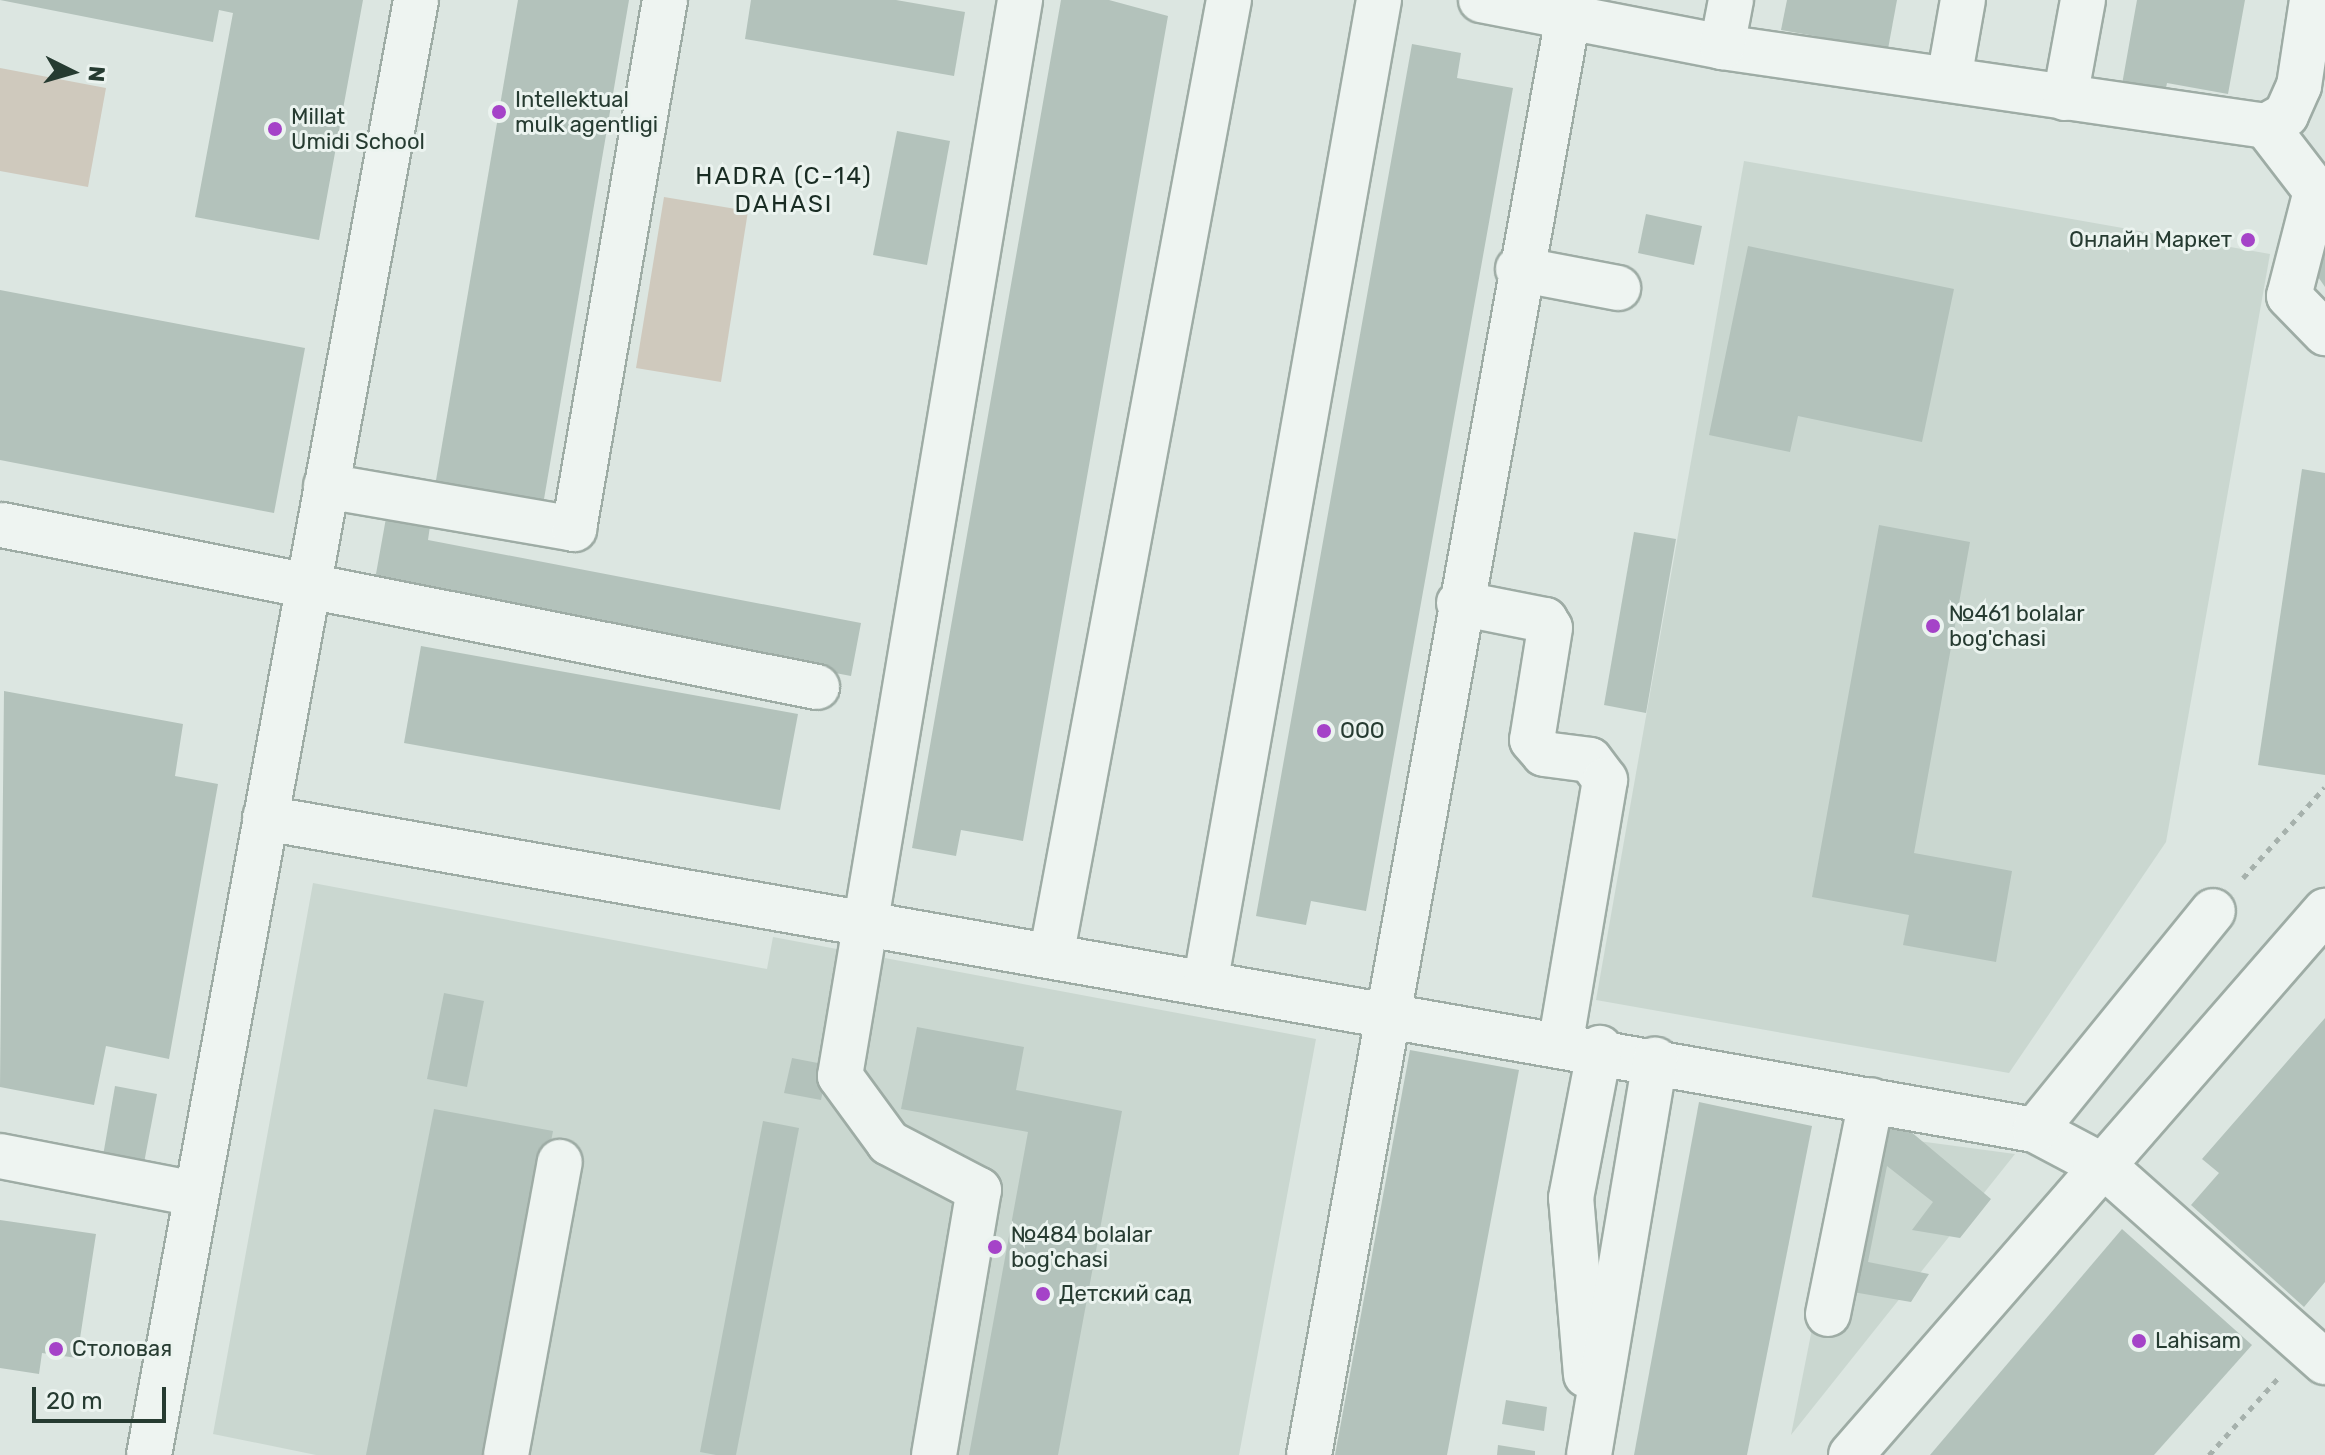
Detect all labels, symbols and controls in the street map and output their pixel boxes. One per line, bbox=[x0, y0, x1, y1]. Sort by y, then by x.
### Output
north arrow bbox=[32, 32, 112, 112]
text: N bbox=[82, 65, 111, 83]
place label: Intellektual mulk agentligi bbox=[515, 86, 658, 138]
place label: Millat Umidi School bbox=[291, 103, 425, 154]
marker: Intellektual mulk agentligi bbox=[490, 103, 508, 121]
marker: Millat Umidi School bbox=[266, 120, 284, 138]
district label: HADRA (C-14) DAHASI bbox=[695, 163, 873, 219]
place label: Онлайн Маркет bbox=[2069, 227, 2232, 253]
marker: Онлайн Маркет bbox=[2239, 231, 2257, 249]
place label: №461 bolalar bog'chasi bbox=[1949, 600, 2085, 652]
marker: №461 bolalar bog'chasi bbox=[1924, 617, 1942, 635]
place label: ООО bbox=[1340, 718, 1385, 744]
marker: ООО bbox=[1315, 722, 1333, 740]
place label: №484 bolalar bog'chasi bbox=[1011, 1221, 1152, 1272]
marker: №484 bolalar bog'chasi bbox=[986, 1238, 1004, 1256]
place label: Детский сад bbox=[1059, 1281, 1192, 1307]
marker: Детский сад bbox=[1034, 1285, 1052, 1303]
place label: Lahisam bbox=[2155, 1328, 2241, 1354]
marker: Lahisam bbox=[2130, 1332, 2148, 1350]
place label: Столовая bbox=[72, 1336, 172, 1362]
marker: Столовая bbox=[47, 1340, 65, 1358]
scale bar bbox=[36, 1371, 170, 1421]
text: 20 m bbox=[46, 1387, 103, 1415]

